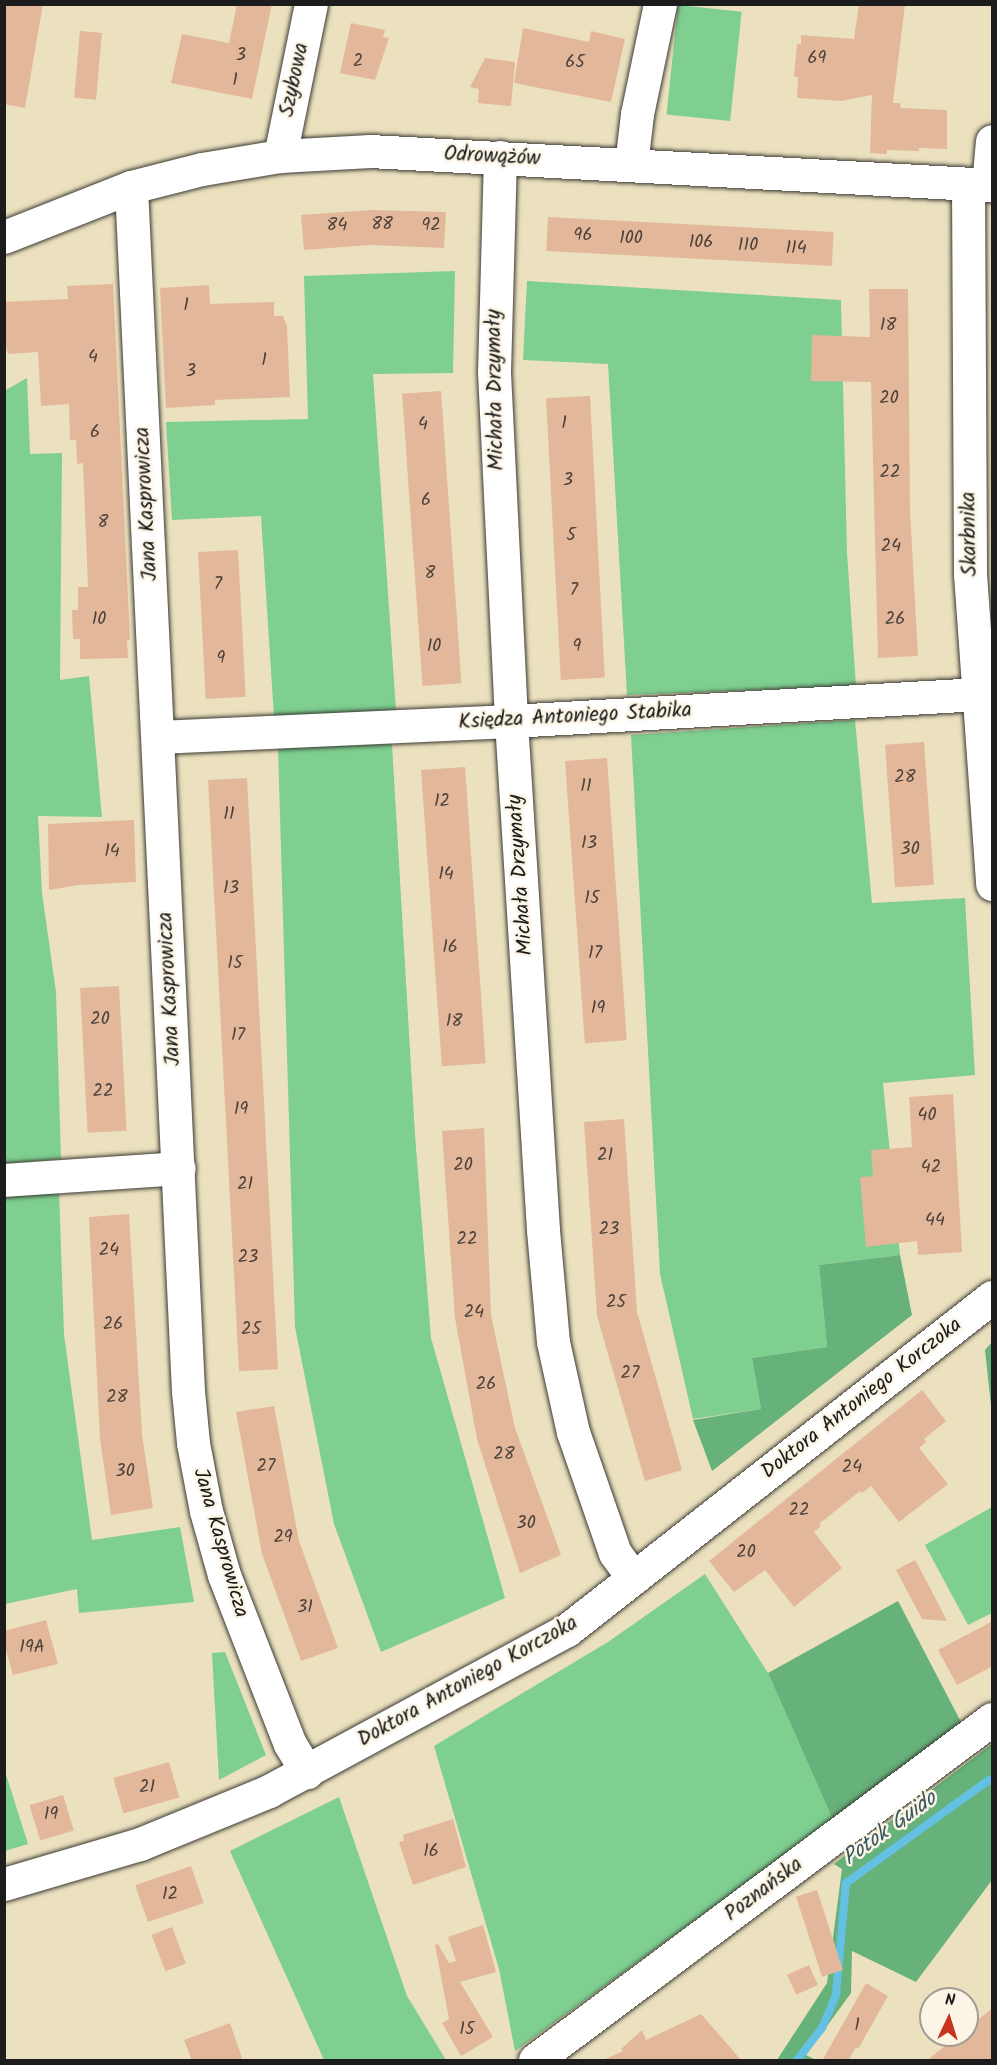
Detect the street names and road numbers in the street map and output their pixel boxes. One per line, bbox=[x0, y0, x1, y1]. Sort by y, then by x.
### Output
street label: Szybowa bbox=[275, 41, 315, 119]
street label: Odrowążów bbox=[443, 142, 541, 172]
street label: Michała Drzymały bbox=[482, 309, 510, 471]
street label: Jana Kasprowicza bbox=[130, 426, 164, 582]
street label: Skarbnika bbox=[957, 491, 983, 577]
street label: Księdza Antoniego Stabika bbox=[458, 698, 692, 736]
street label: Michała Drzymały bbox=[503, 794, 539, 956]
street label: Jana Kasprowicza bbox=[153, 911, 187, 1067]
street label: Doktora Antoniego Korczoka bbox=[757, 1313, 967, 1485]
street label: Jana Kasprowicza bbox=[187, 1465, 253, 1621]
street label: Doktora Antoniego Korczoka bbox=[354, 1611, 582, 1753]
street label: Poznańska bbox=[720, 1853, 808, 1927]

